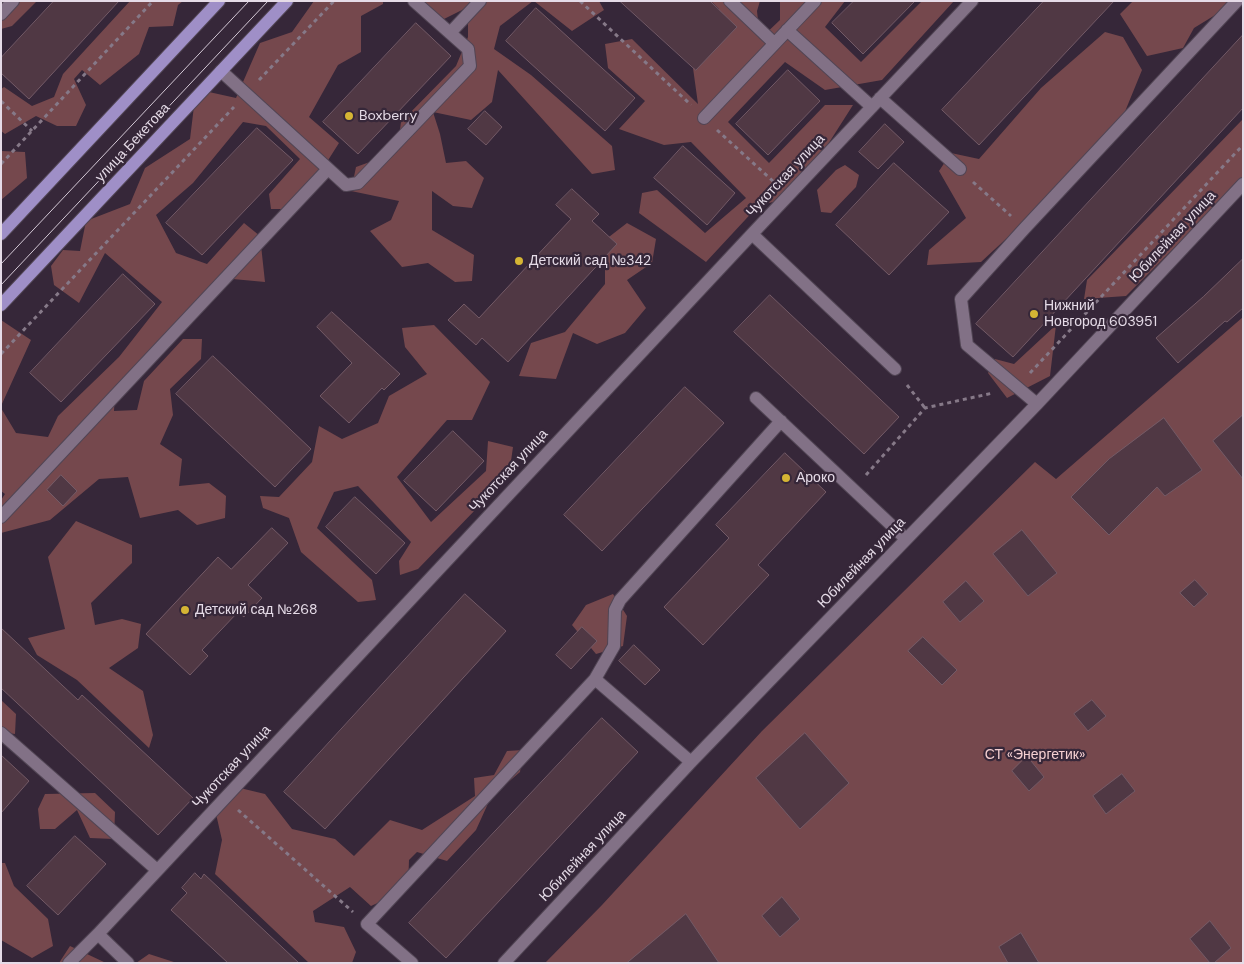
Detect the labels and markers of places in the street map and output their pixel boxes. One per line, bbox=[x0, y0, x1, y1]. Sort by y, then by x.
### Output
place label: Boxberry bbox=[359, 108, 417, 124]
marker: Boxberry bbox=[343, 110, 355, 122]
place label: Детский сад №342 bbox=[529, 253, 651, 269]
marker: Детский сад №342 bbox=[513, 255, 525, 267]
place label: Нижний Новгород 603951 bbox=[1044, 298, 1157, 331]
marker: Нижний Новгород 603951 bbox=[1028, 308, 1040, 320]
place label: Ароко bbox=[796, 470, 835, 486]
marker: Ароко bbox=[780, 472, 792, 484]
place label: Детский сад №268 bbox=[195, 602, 318, 618]
marker: Детский сад №268 bbox=[179, 604, 191, 616]

